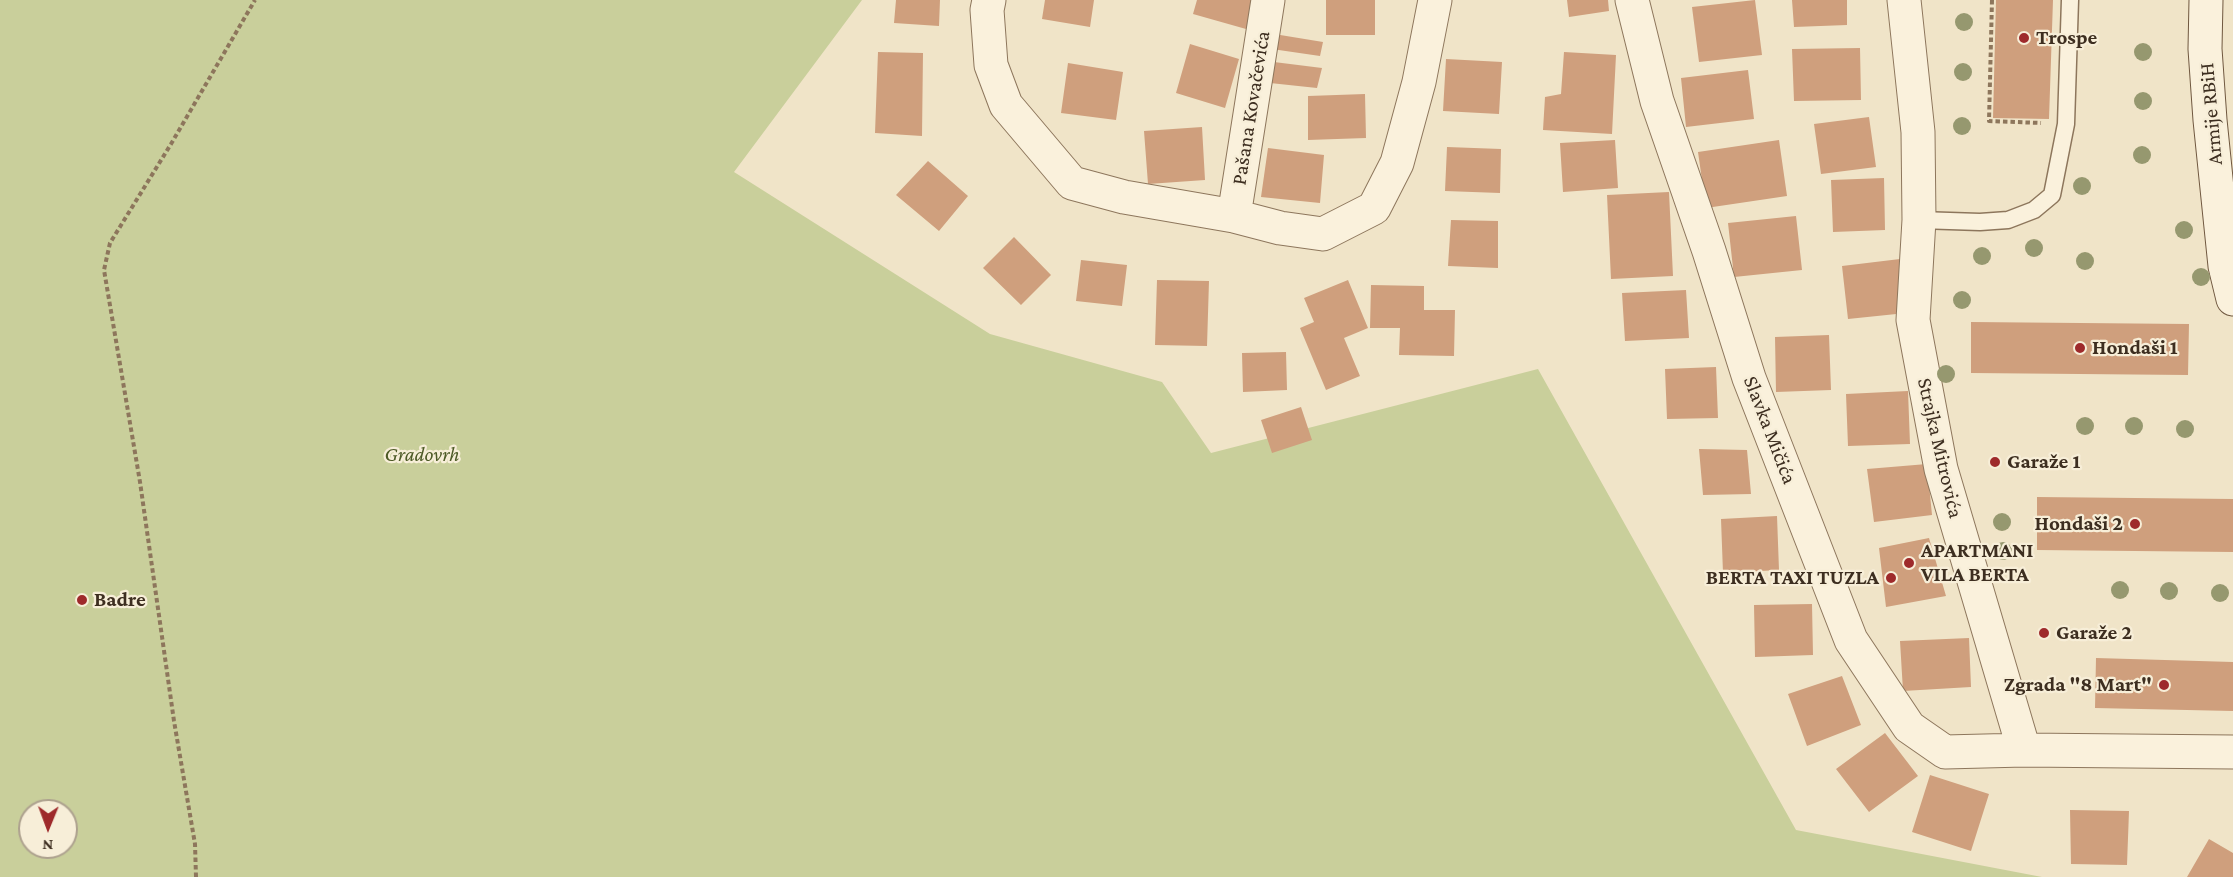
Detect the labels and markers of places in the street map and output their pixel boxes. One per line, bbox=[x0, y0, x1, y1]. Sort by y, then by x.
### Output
place label: Trospe bbox=[2036, 25, 2097, 51]
marker: Trospe bbox=[2017, 31, 2031, 45]
place label: Hondaši 1 bbox=[2092, 335, 2178, 361]
marker: Hondaši 1 bbox=[2073, 341, 2087, 355]
place label: Garaže 1 bbox=[2007, 449, 2080, 475]
marker: Garaže 1 bbox=[1988, 455, 2002, 469]
place label: Hondaši 2 bbox=[2035, 511, 2123, 537]
marker: Hondaši 2 bbox=[2128, 517, 2142, 531]
place label: APARTMANI VILA BERTA bbox=[1921, 538, 2033, 588]
marker: APARTMANI VILA BERTA bbox=[1902, 556, 1916, 570]
place label: BERTA TAXI TUZLA bbox=[1706, 565, 1879, 591]
marker: BERTA TAXI TUZLA bbox=[1884, 571, 1898, 585]
place label: Badre bbox=[94, 587, 146, 613]
marker: Badre bbox=[75, 593, 89, 607]
place label: Garaže 2 bbox=[2056, 620, 2132, 646]
marker: Garaže 2 bbox=[2037, 626, 2051, 640]
place label: Zgrada "8 Mart" bbox=[2004, 672, 2152, 698]
marker: Zgrada "8 Mart" bbox=[2157, 678, 2171, 692]

